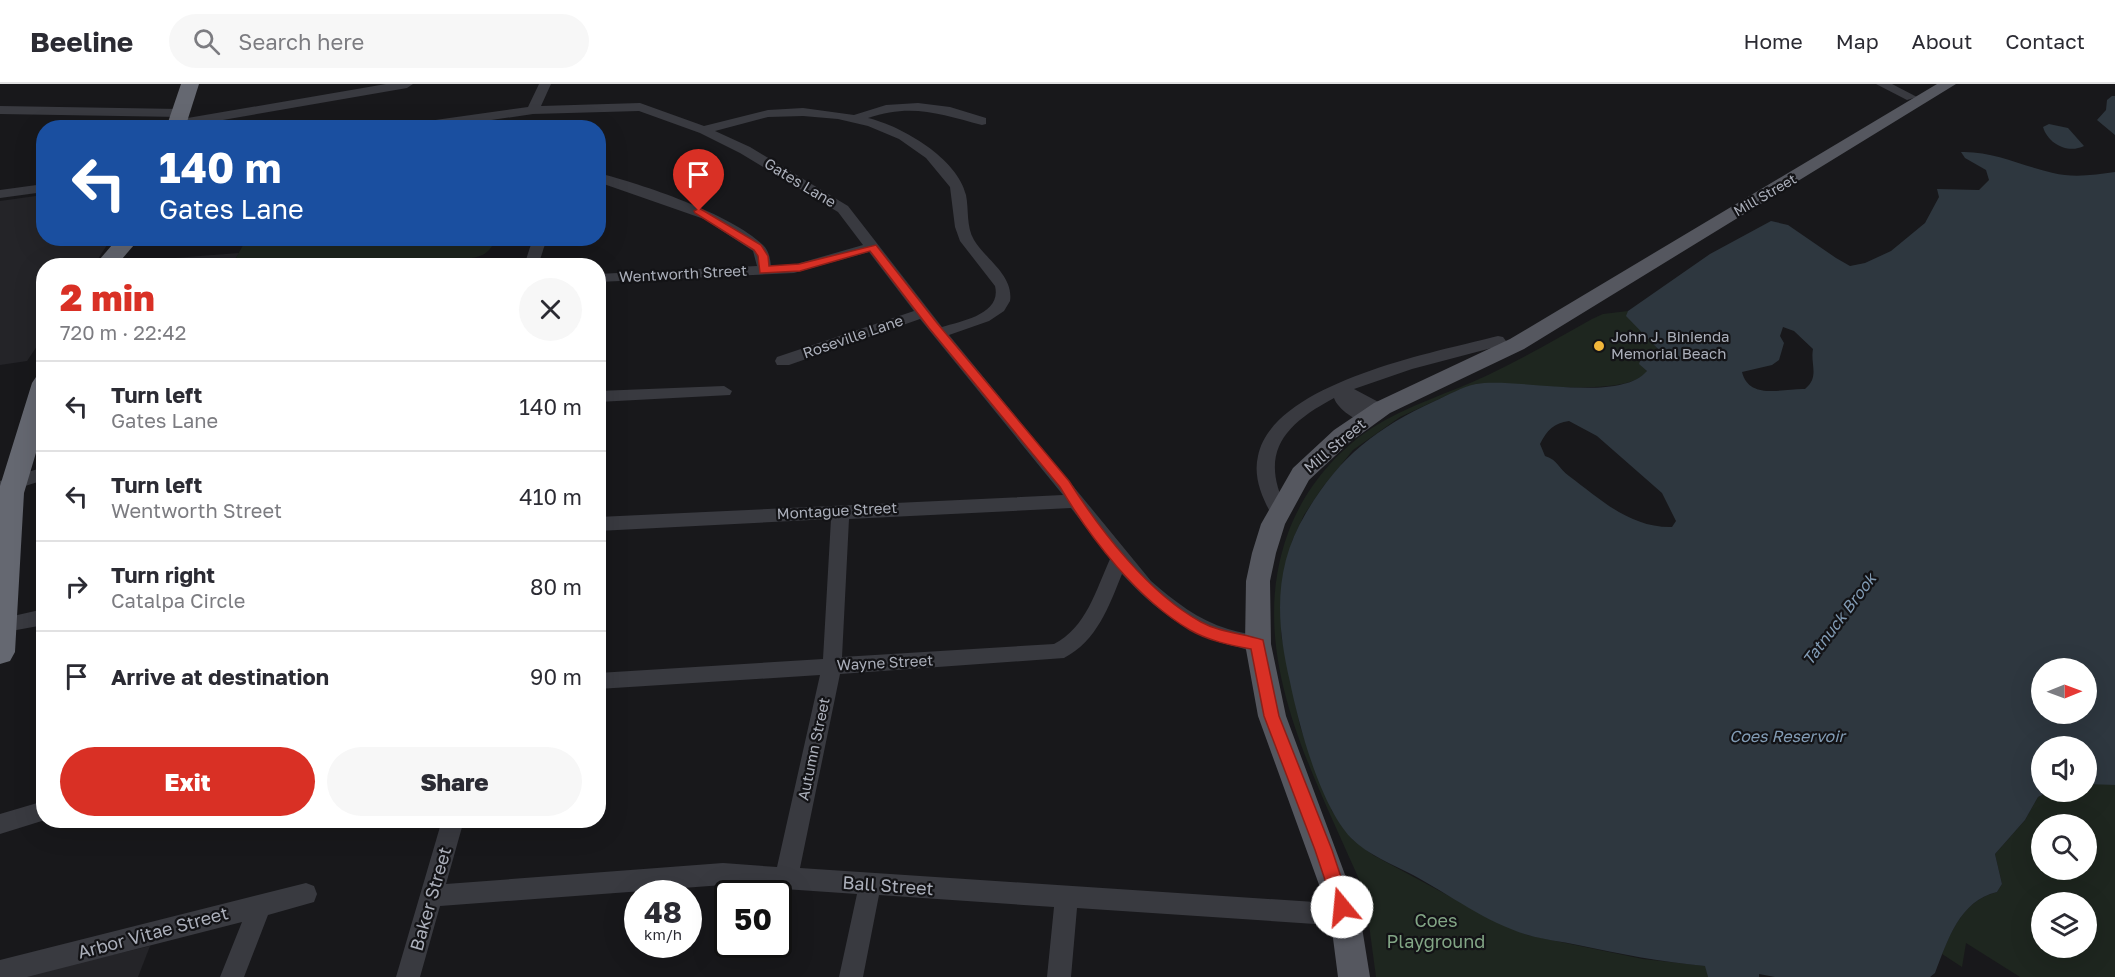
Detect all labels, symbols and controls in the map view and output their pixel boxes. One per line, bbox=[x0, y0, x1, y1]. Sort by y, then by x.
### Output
search box bbox=[169, 14, 589, 68]
text: Beeline bbox=[30, 25, 133, 58]
icon: search bbox=[190, 25, 223, 58]
text: Search here bbox=[238, 28, 364, 55]
text: Home bbox=[1743, 28, 1803, 54]
text: Map bbox=[1836, 28, 1879, 54]
text: About bbox=[1912, 28, 1972, 54]
text: Contact bbox=[2005, 28, 2085, 54]
text: 140 m bbox=[159, 142, 281, 192]
icon: left bbox=[60, 144, 138, 222]
pin bbox=[673, 149, 724, 211]
street label: Gates Lane bbox=[761, 154, 840, 211]
icon: arrive bbox=[682, 158, 715, 191]
street label: Mill Street bbox=[1730, 170, 1799, 219]
text: Gates Lane bbox=[159, 193, 304, 225]
street label: Wentworth Street bbox=[618, 261, 747, 285]
text: 2 min bbox=[60, 276, 155, 319]
button: close bbox=[519, 278, 582, 341]
street label: Roseville Lane bbox=[800, 310, 905, 362]
text: 720 m · 22:42 bbox=[60, 320, 186, 344]
place label: John J. Binienda Memorial Beach bbox=[1611, 327, 1730, 362]
marker: John J. Binienda Memorial Beach bbox=[1592, 339, 1606, 353]
text: Turn left bbox=[111, 381, 202, 408]
icon: left bbox=[60, 390, 93, 423]
text: 140 m bbox=[519, 393, 582, 420]
text: Gates Lane bbox=[111, 408, 218, 432]
street label: Mill Street bbox=[1300, 414, 1369, 476]
text: Turn left bbox=[111, 471, 202, 498]
icon: left bbox=[60, 480, 93, 513]
text: 410 m bbox=[519, 483, 582, 510]
text: Wentworth Street bbox=[111, 498, 282, 522]
street label: Montague Street bbox=[776, 498, 898, 522]
text: Turn right bbox=[111, 561, 215, 588]
water label: Tatnuck Brook bbox=[1798, 567, 1881, 669]
icon: right bbox=[60, 570, 93, 603]
text: 80 m bbox=[530, 573, 582, 600]
text: Catalpa Circle bbox=[111, 588, 245, 612]
street label: Wayne Street bbox=[836, 650, 934, 674]
north arrow bbox=[2031, 658, 2097, 724]
map controls bbox=[2031, 658, 2097, 958]
icon: arrive bbox=[60, 660, 93, 693]
text: Arrive at destination bbox=[111, 663, 329, 690]
text: 90 m bbox=[530, 663, 582, 690]
street label: Autumn Street bbox=[793, 696, 833, 802]
water label: Coes Reservoir bbox=[1729, 726, 1847, 746]
button: sound bbox=[2031, 736, 2097, 802]
button: Exit bbox=[60, 747, 315, 816]
button: Share bbox=[327, 747, 582, 816]
button: search bbox=[2031, 814, 2097, 880]
street label: Baker Street bbox=[405, 844, 455, 953]
street label: Ball Street bbox=[842, 871, 934, 899]
position arrow bbox=[1310, 875, 1374, 939]
speed limit sign: 50 bbox=[714, 880, 792, 958]
button: layers bbox=[2031, 892, 2097, 958]
text: 48 bbox=[644, 894, 682, 930]
street label: Arbor Vitae Street bbox=[75, 901, 230, 963]
park label: Coes Playground bbox=[1387, 909, 1485, 952]
text: km/h bbox=[644, 925, 682, 943]

